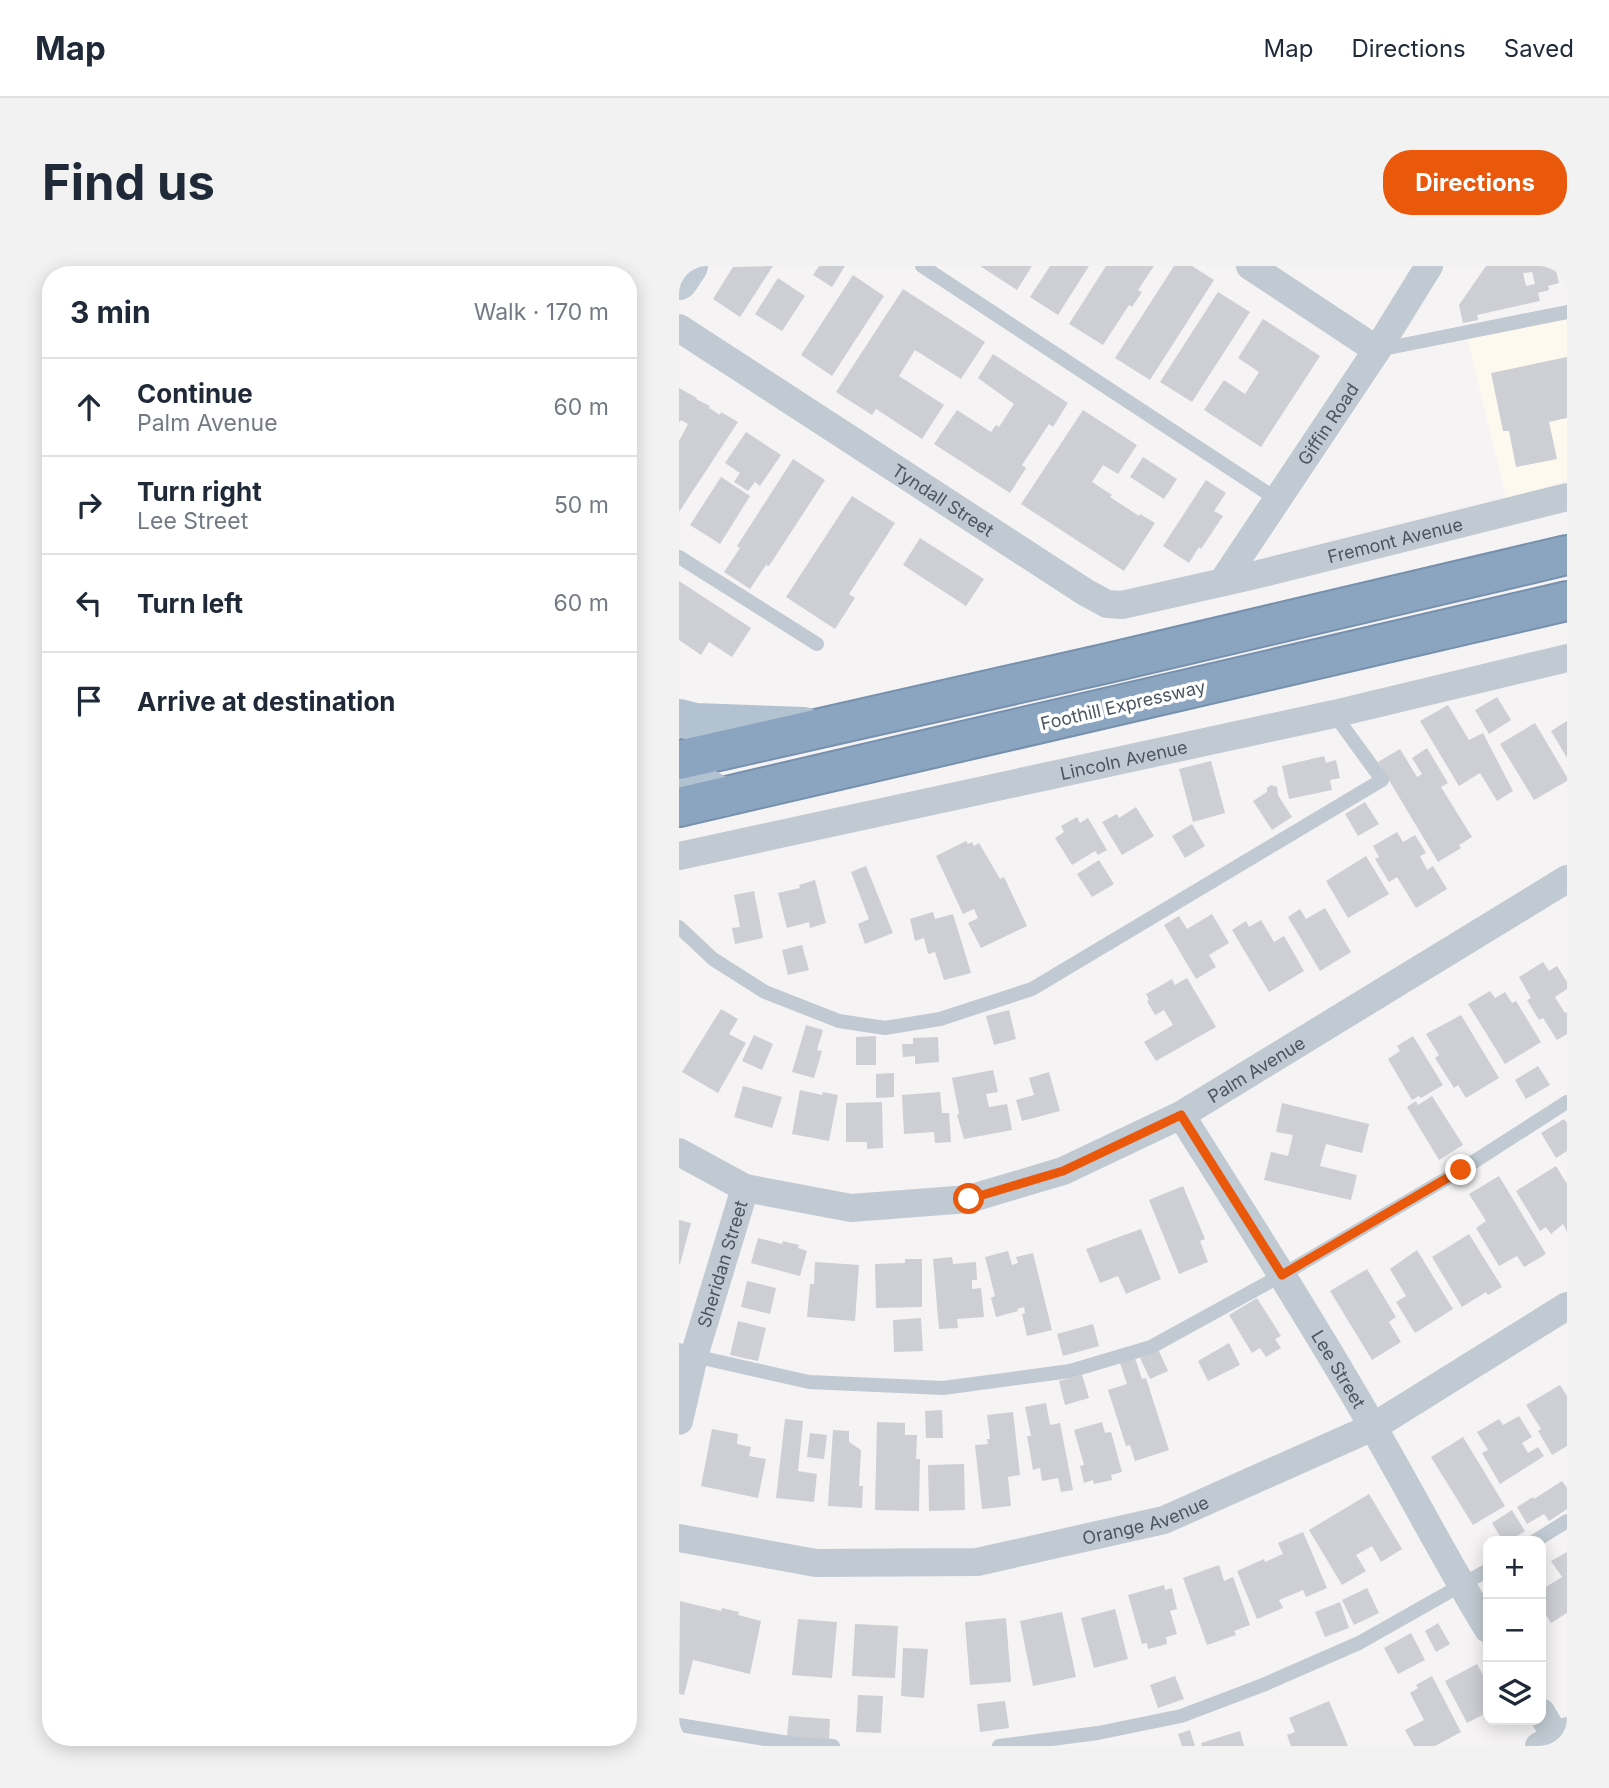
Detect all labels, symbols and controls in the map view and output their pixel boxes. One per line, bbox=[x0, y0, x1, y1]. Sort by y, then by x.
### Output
text: Map bbox=[35, 28, 106, 68]
text: Map bbox=[1264, 34, 1313, 63]
text: Directions bbox=[1351, 34, 1466, 63]
text: Saved bbox=[1504, 34, 1574, 63]
button: Directions bbox=[1383, 150, 1567, 215]
text: Find us bbox=[42, 153, 215, 212]
text: 3 min bbox=[70, 294, 151, 330]
text: Walk · 170 m bbox=[474, 298, 609, 326]
text: Continue bbox=[137, 378, 253, 409]
street label: Giffin Road bbox=[1293, 379, 1363, 469]
icon: ahead bbox=[70, 388, 108, 426]
text: 60 m bbox=[554, 393, 609, 421]
text: Palm Avenue bbox=[137, 409, 278, 437]
street label: Tyndall Street bbox=[888, 459, 998, 540]
text: Turn right bbox=[137, 476, 262, 507]
icon: right bbox=[70, 486, 108, 524]
text: 50 m bbox=[554, 491, 609, 519]
text: Lee Street bbox=[137, 507, 248, 535]
street label: Fremont Avenue bbox=[1325, 513, 1465, 567]
icon: left bbox=[70, 584, 108, 622]
text: Turn left bbox=[137, 588, 243, 619]
text: 60 m bbox=[554, 589, 609, 617]
street label: Foothill Expressway bbox=[1039, 676, 1207, 734]
icon: arrive bbox=[70, 682, 108, 720]
text: Arrive at destination bbox=[137, 686, 396, 717]
street label: Lincoln Avenue bbox=[1058, 736, 1189, 784]
street label: Palm Avenue bbox=[1204, 1031, 1308, 1107]
route end bbox=[1445, 1154, 1476, 1185]
route start bbox=[953, 1183, 984, 1214]
street label: Sheridan Street bbox=[693, 1198, 751, 1330]
street label: Lee Street bbox=[1307, 1326, 1370, 1412]
street label: Orange Avenue bbox=[1080, 1491, 1212, 1549]
map controls bbox=[1483, 1536, 1546, 1725]
button: + bbox=[1483, 1536, 1546, 1599]
button: − bbox=[1483, 1599, 1546, 1662]
button: layers bbox=[1483, 1662, 1546, 1725]

